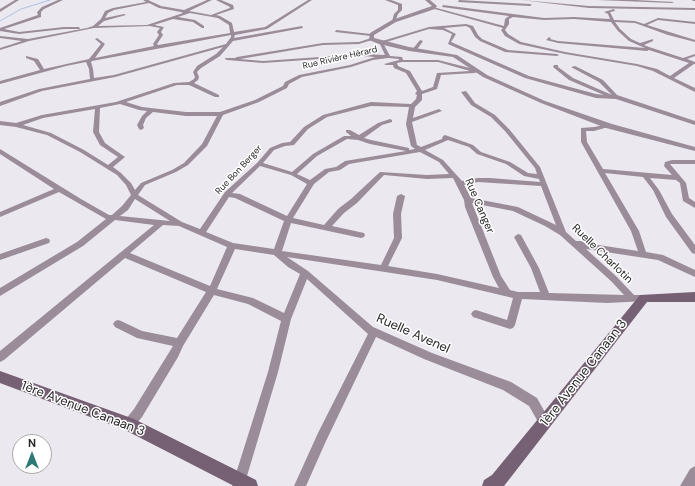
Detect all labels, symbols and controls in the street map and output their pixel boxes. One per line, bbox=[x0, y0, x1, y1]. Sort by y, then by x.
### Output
street label: Rue Rivière Hérard bbox=[302, 44, 378, 72]
street label: Rue Bon Berger bbox=[213, 143, 265, 197]
street label: Rue Canger bbox=[462, 177, 496, 235]
street label: Ruelle Charlotin bbox=[569, 222, 635, 286]
street label: Ruelle Avenel bbox=[374, 311, 452, 357]
street label: 1ère Avenue Canaan 3 bbox=[538, 317, 630, 429]
street label: 1ère Avenue Canaan 3 bbox=[19, 378, 147, 440]
north arrow bbox=[12, 434, 52, 474]
text: N bbox=[28, 436, 36, 450]

